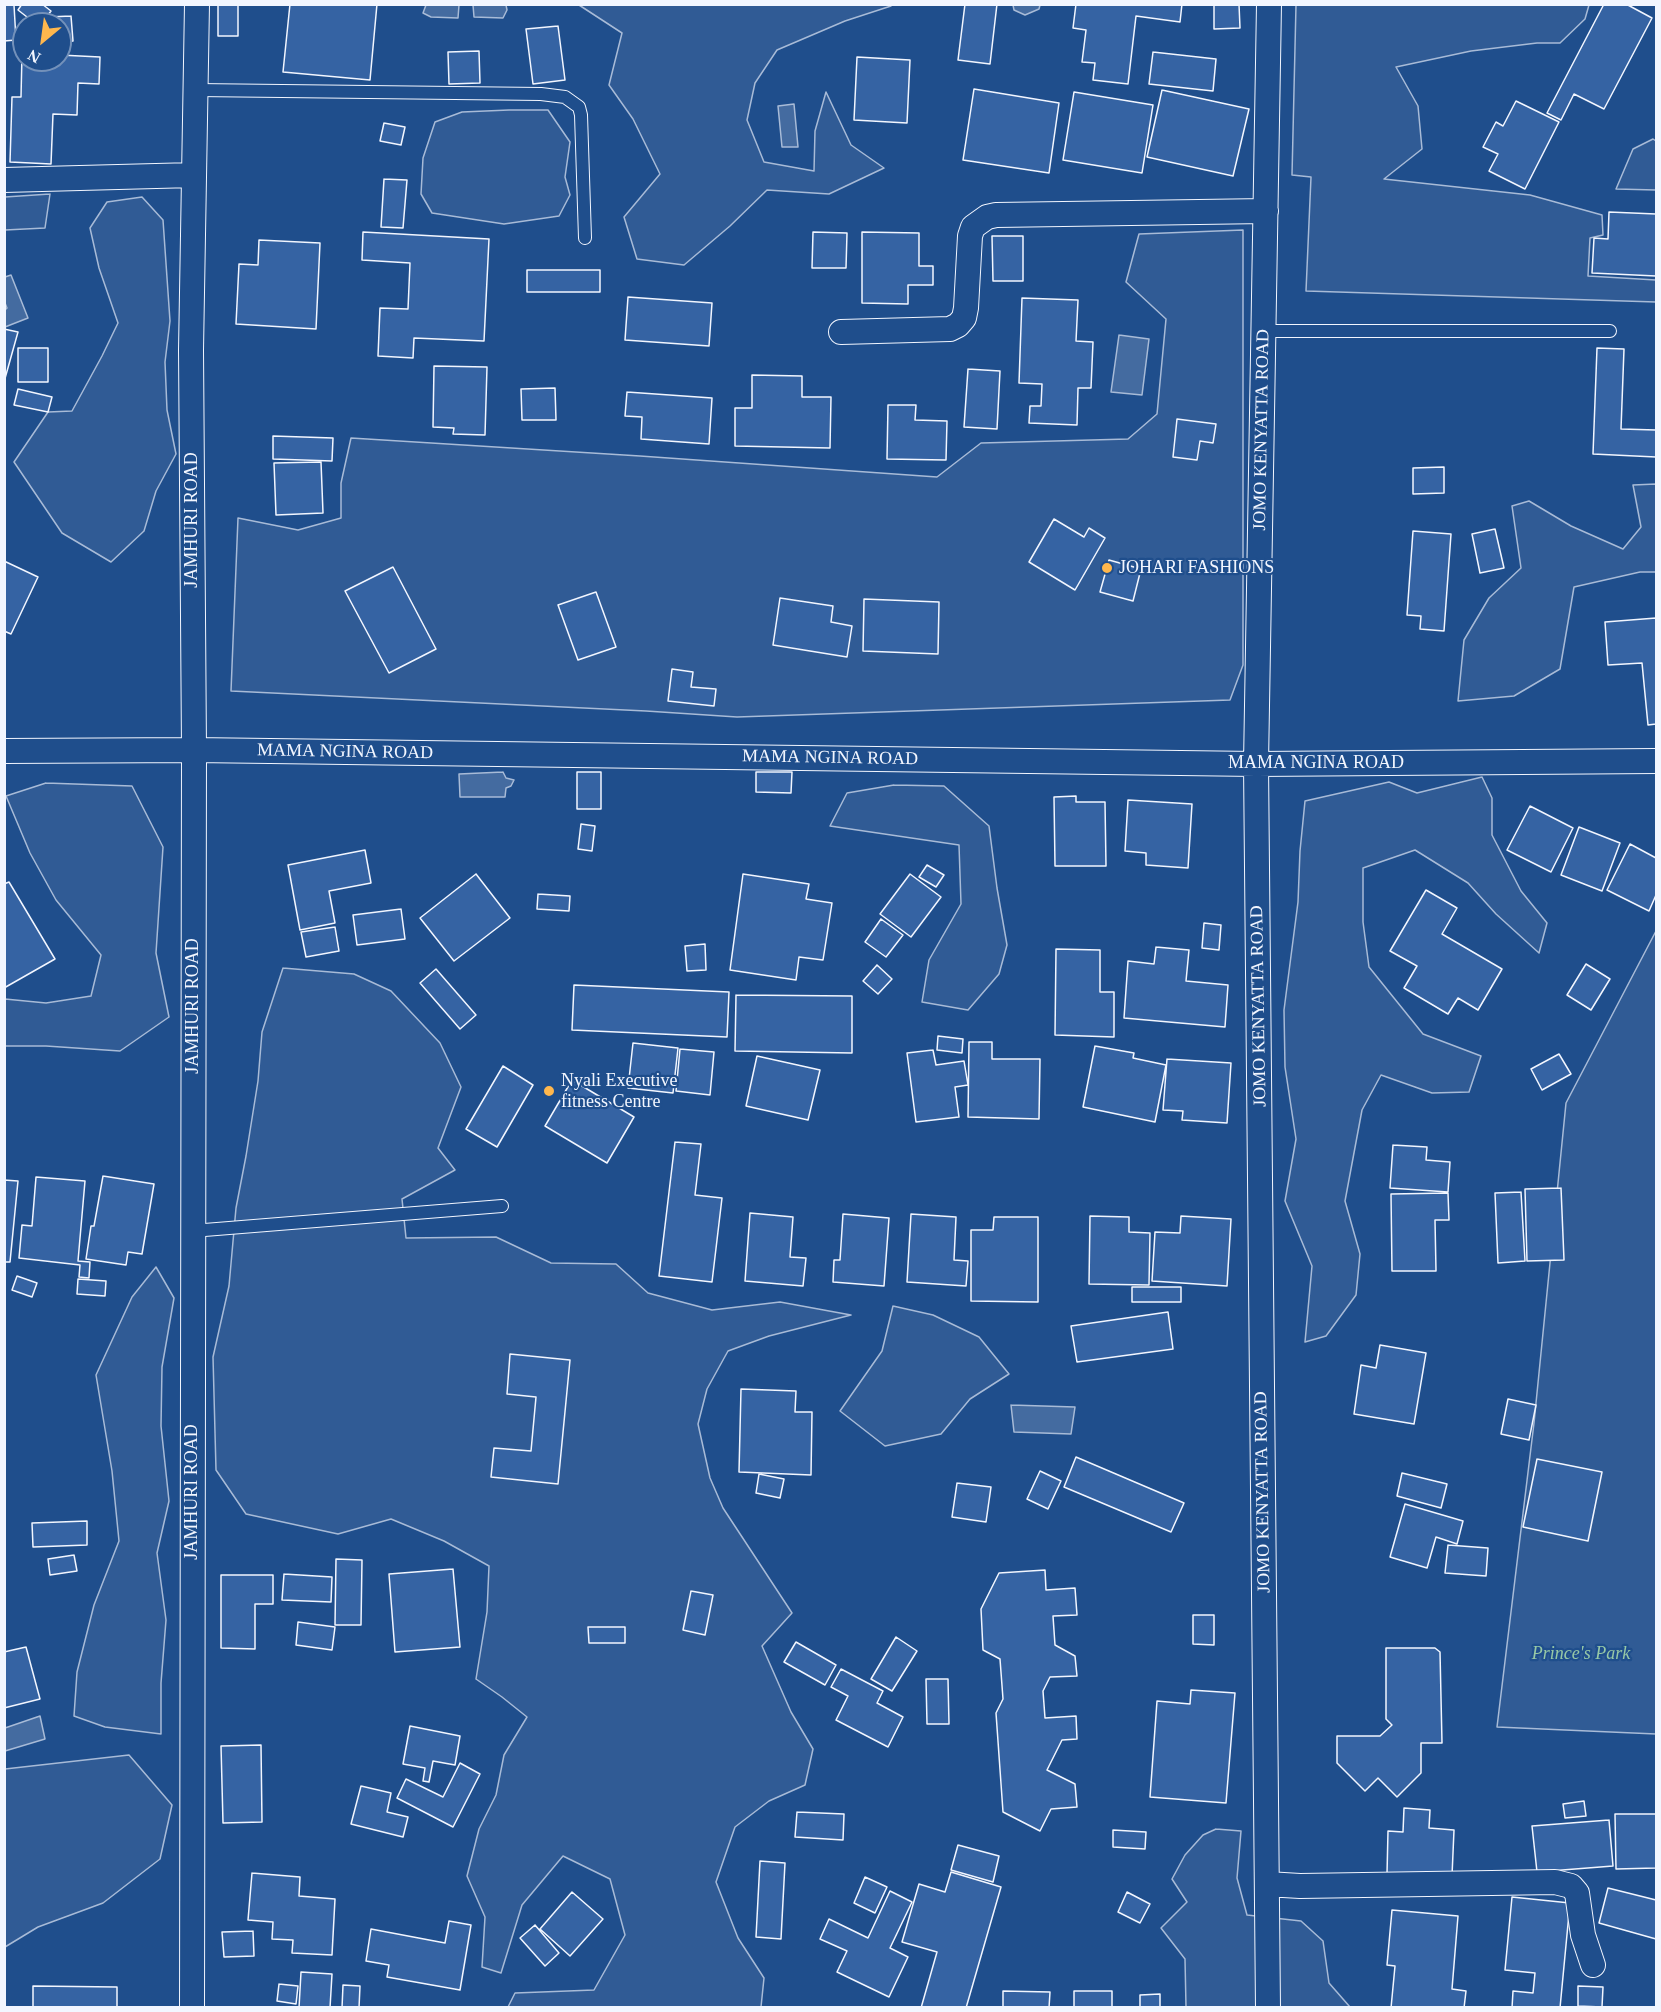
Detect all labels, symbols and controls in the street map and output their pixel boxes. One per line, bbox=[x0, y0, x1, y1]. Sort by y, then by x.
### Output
north arrow bbox=[12, 12, 72, 72]
text: N bbox=[25, 46, 43, 67]
street label: JOMO KENYATTA ROAD bbox=[1249, 329, 1275, 531]
street label: JAMHURI ROAD bbox=[181, 452, 203, 588]
place label: JOHARI FASHIONS bbox=[1119, 557, 1274, 579]
marker: JOHARI FASHIONS bbox=[1100, 561, 1114, 575]
street label: MAMA NGINA ROAD bbox=[257, 740, 433, 764]
street label: MAMA NGINA ROAD bbox=[742, 746, 918, 770]
street label: MAMA NGINA ROAD bbox=[1228, 752, 1404, 774]
street label: JOMO KENYATTA ROAD bbox=[1246, 905, 1272, 1107]
street label: JAMHURI ROAD bbox=[182, 938, 204, 1074]
place label: Nyali Executive fitness Centre bbox=[561, 1070, 677, 1112]
marker: Nyali Executive fitness Centre bbox=[542, 1084, 556, 1098]
street label: JOMO KENYATTA ROAD bbox=[1250, 1391, 1276, 1593]
street label: JAMHURI ROAD bbox=[181, 1424, 203, 1560]
park label: Prince's Park bbox=[1532, 1643, 1630, 1665]

